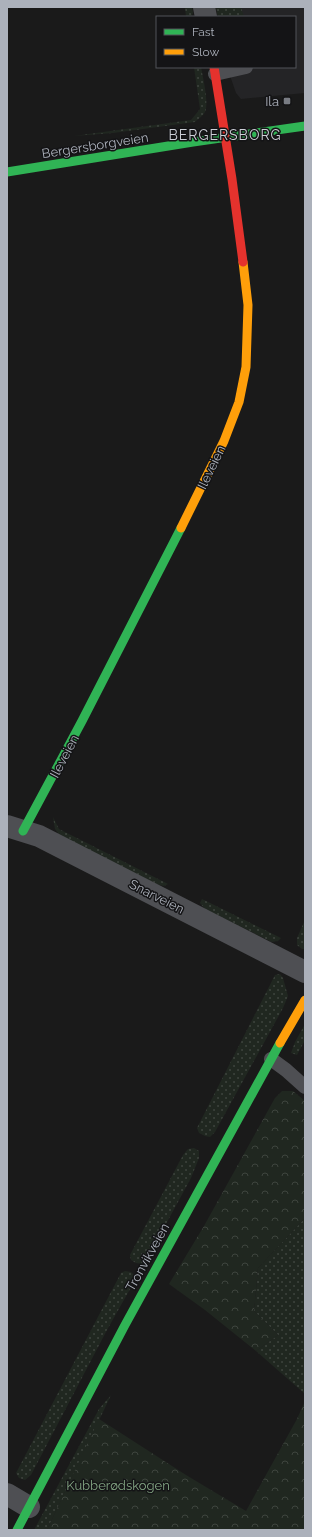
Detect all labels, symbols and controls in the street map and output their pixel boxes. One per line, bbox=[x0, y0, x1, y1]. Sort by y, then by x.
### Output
legend bbox=[156, 16, 296, 68]
text: Fast bbox=[192, 25, 215, 39]
text: Slow bbox=[192, 45, 219, 59]
place label: Ila bbox=[265, 94, 279, 109]
marker: Ila bbox=[282, 96, 292, 106]
district label: BERGERSBORG bbox=[168, 127, 282, 143]
street label: Bergersborgveien bbox=[41, 130, 149, 161]
street label: Ileveien bbox=[194, 443, 228, 491]
street label: Ileveien bbox=[47, 732, 82, 780]
street label: Snarveien bbox=[127, 876, 187, 917]
street label: Tronvikveien bbox=[123, 1221, 172, 1294]
park label: Kubberødskogen bbox=[66, 1478, 170, 1493]

